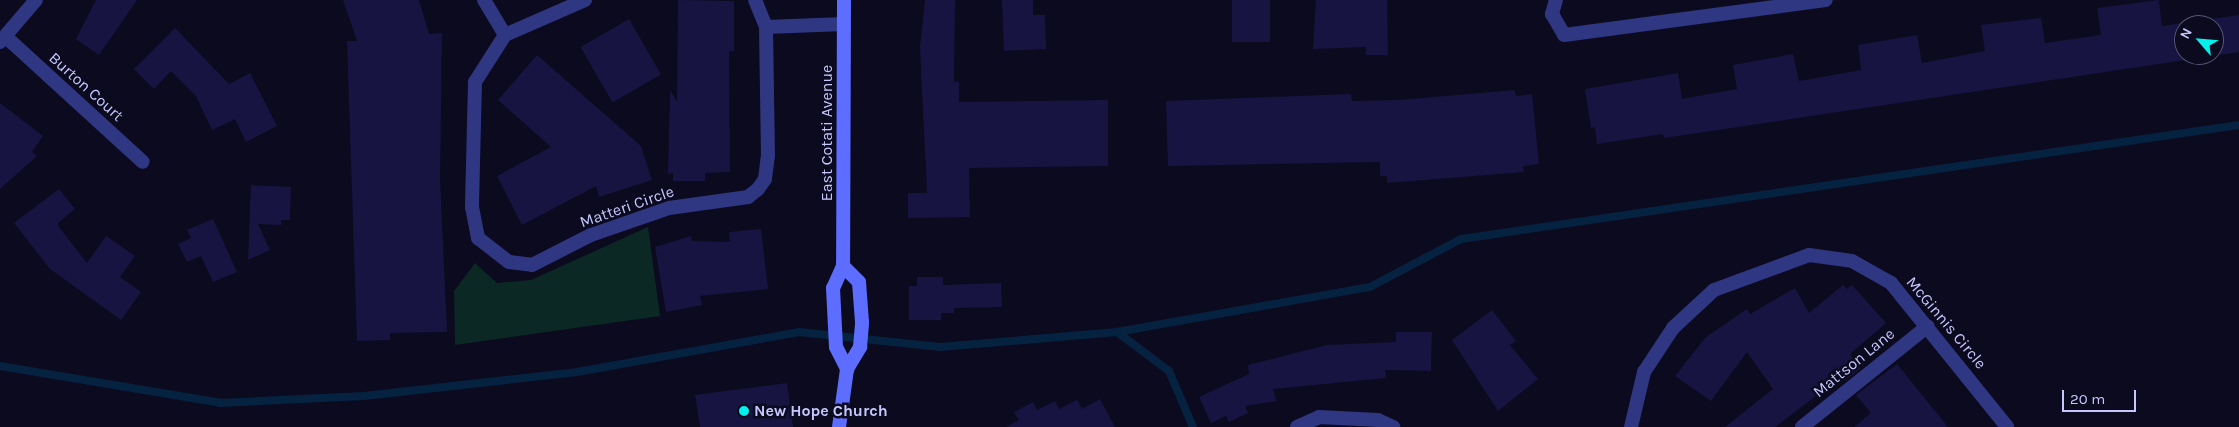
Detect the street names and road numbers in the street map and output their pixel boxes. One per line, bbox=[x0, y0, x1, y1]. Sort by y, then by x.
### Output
street label: Burton Court bbox=[45, 49, 127, 125]
street label: East Cotati Avenue bbox=[817, 65, 837, 201]
street label: Matteri Circle bbox=[577, 182, 677, 232]
street label: McGinnis Circle bbox=[1902, 273, 1990, 373]
street label: Mattson Lane bbox=[1809, 324, 1899, 402]

